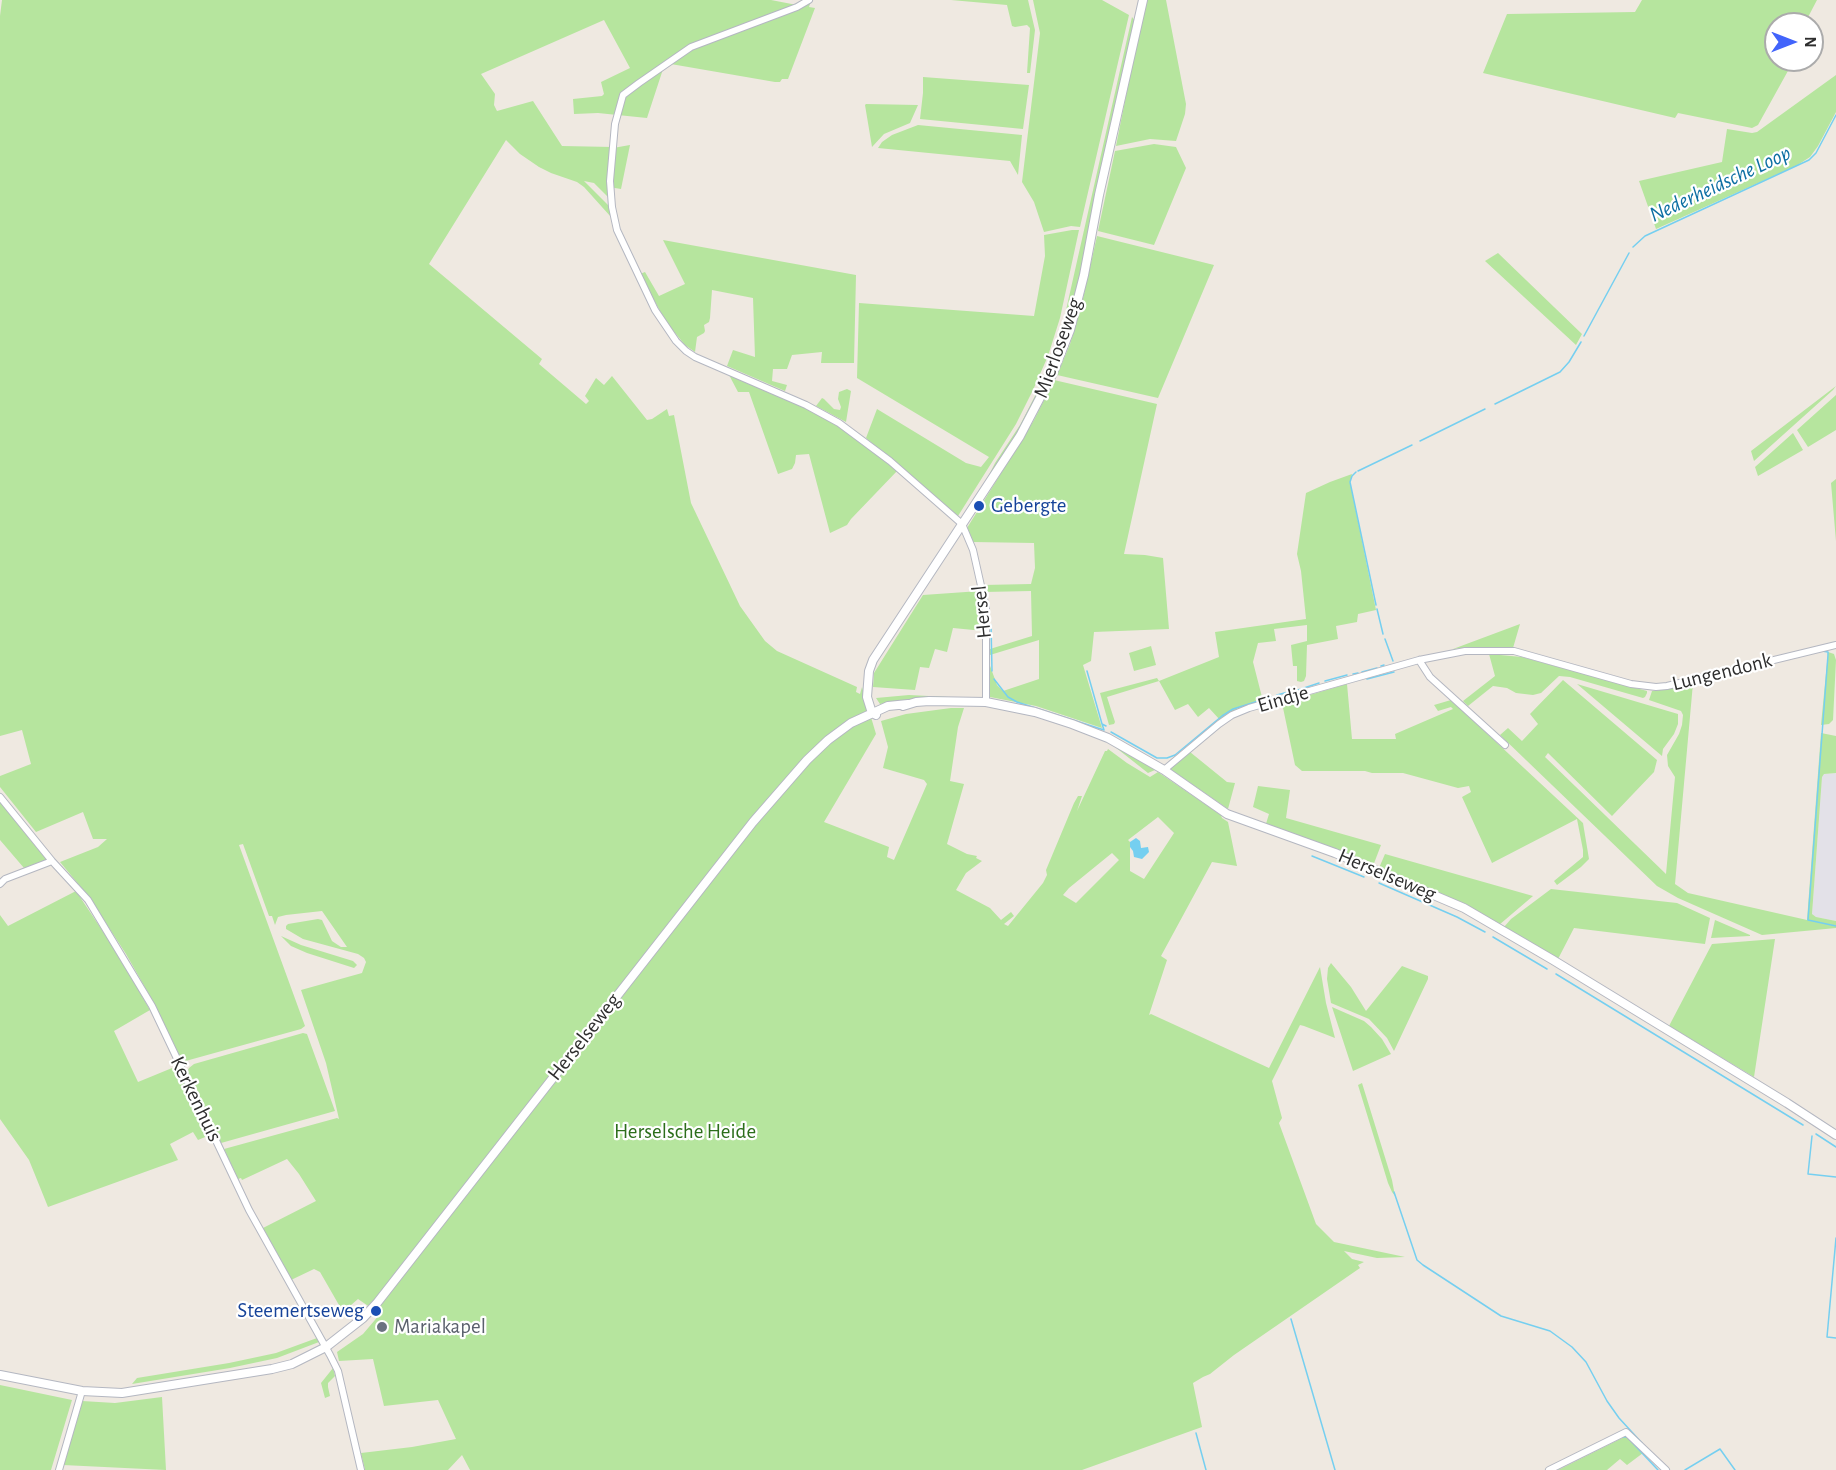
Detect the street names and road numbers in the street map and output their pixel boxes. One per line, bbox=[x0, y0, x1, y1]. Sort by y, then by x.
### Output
street label: Mierloseweg bbox=[1028, 295, 1088, 401]
street label: Hersel bbox=[967, 584, 997, 640]
street label: Lungendonk bbox=[1669, 647, 1775, 697]
street label: Eindje bbox=[1254, 680, 1312, 718]
street label: Herselseweg bbox=[1334, 843, 1440, 907]
street label: Herselseweg bbox=[542, 988, 626, 1086]
street label: Kerkenhuis bbox=[165, 1052, 227, 1146]

